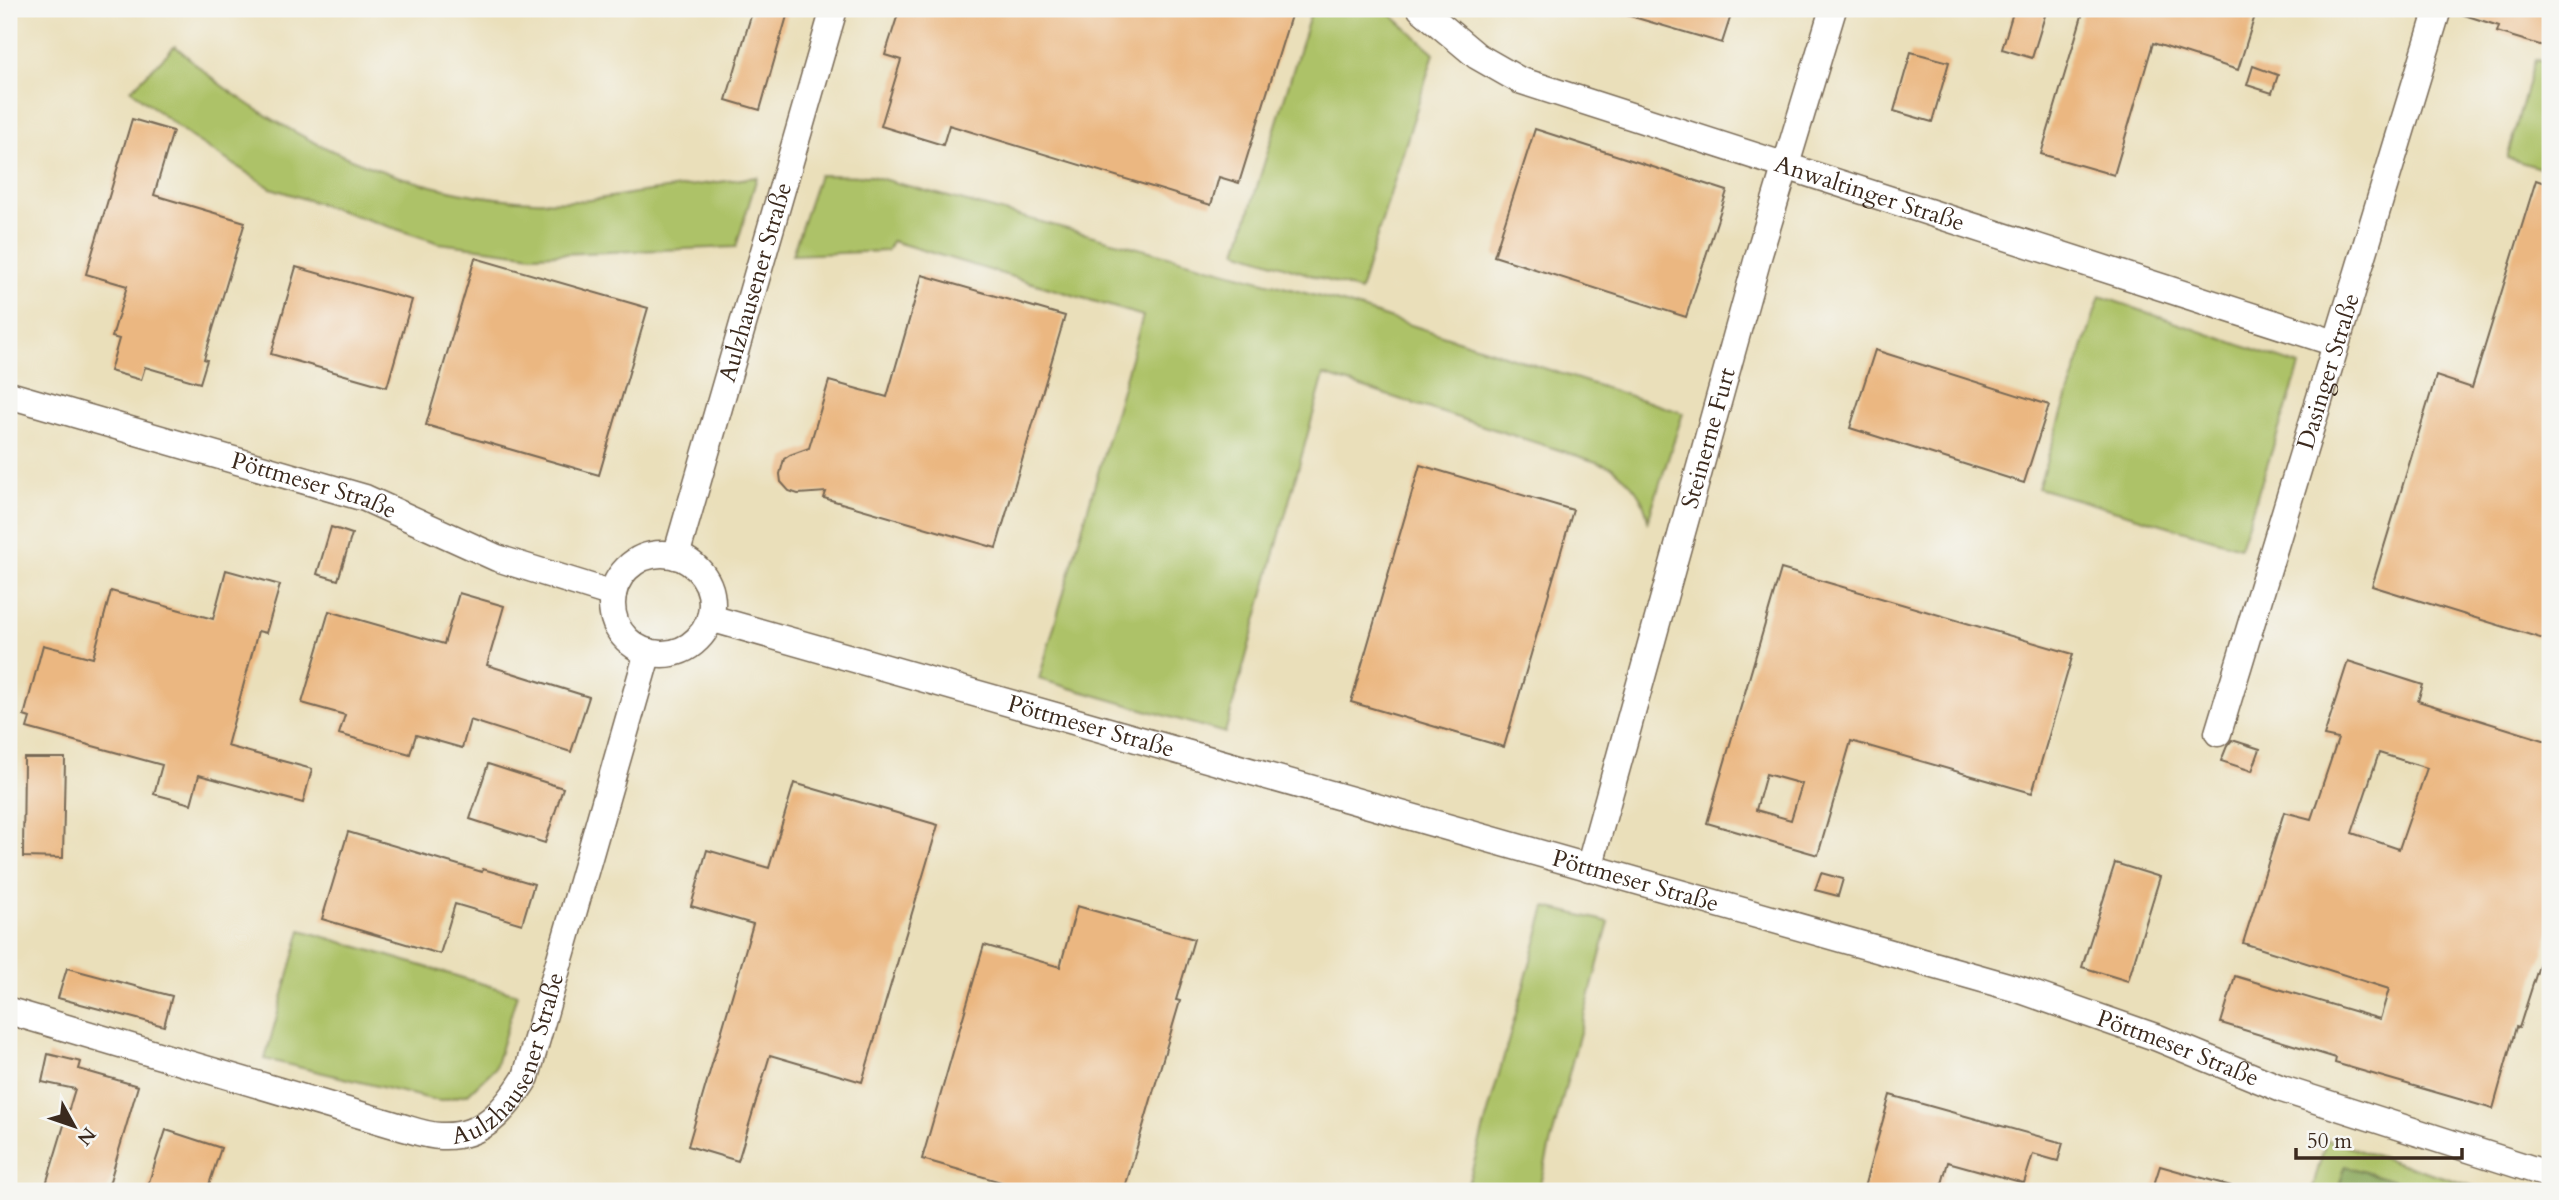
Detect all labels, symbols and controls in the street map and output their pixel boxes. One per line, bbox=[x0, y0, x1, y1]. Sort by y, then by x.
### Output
street label: Anwaltinger Straße bbox=[1770, 147, 1969, 239]
street label: Aulzhausener Straße bbox=[711, 178, 800, 386]
street label: Dasinger Straße bbox=[2289, 289, 2367, 454]
street label: Steinerne Furt bbox=[1673, 364, 1743, 512]
street label: Pöttmeser Straße bbox=[227, 444, 402, 527]
street label: Pöttmeser Straße bbox=[1004, 687, 1178, 765]
street label: Pöttmeser Straße bbox=[1548, 841, 1723, 920]
street label: Aulzhausener Straße bbox=[449, 969, 572, 1152]
street label: Pöttmeser Straße bbox=[2092, 1001, 2264, 1094]
north arrow bbox=[38, 1092, 108, 1162]
scale bar bbox=[2296, 1116, 2463, 1160]
text: N bbox=[71, 1122, 102, 1151]
text: 50 m bbox=[2307, 1127, 2352, 1156]

